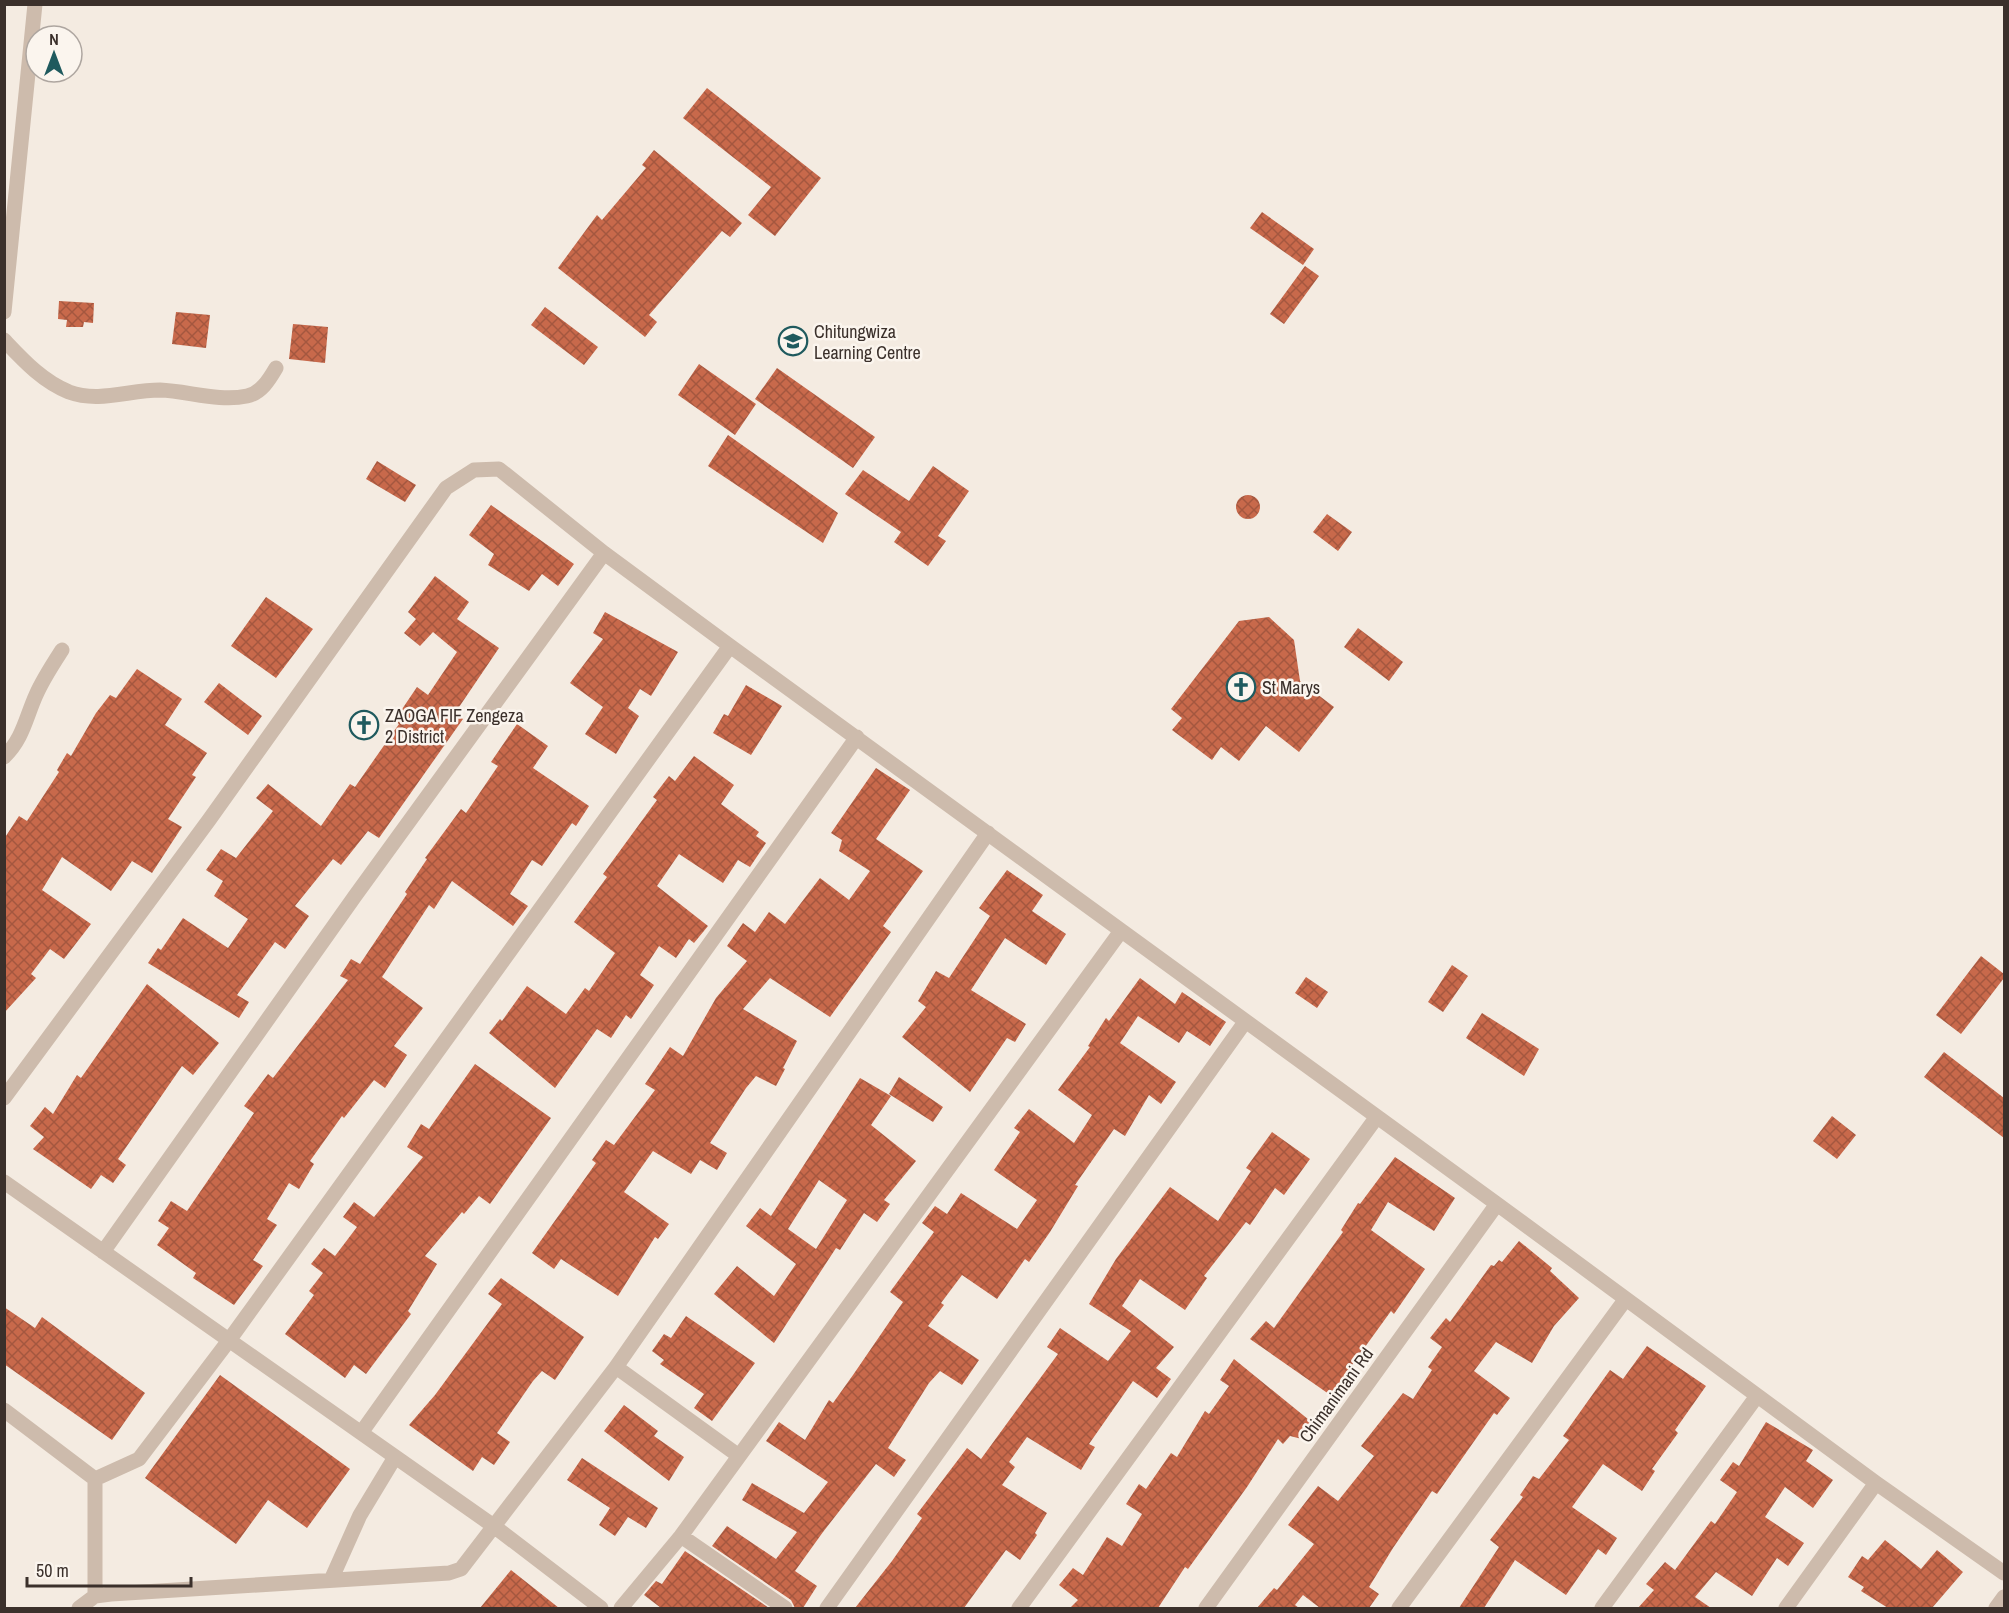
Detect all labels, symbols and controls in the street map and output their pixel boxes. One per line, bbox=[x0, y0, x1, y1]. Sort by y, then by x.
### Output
north arrow bbox=[24, 24, 84, 84]
text: N bbox=[49, 28, 59, 50]
place label: Chitungwiza Learning Centre bbox=[814, 319, 921, 365]
school or university icon: Chitungwiza Learning Centre bbox=[777, 325, 809, 357]
church icon: St Marys bbox=[1225, 671, 1257, 703]
place label: St Marys bbox=[1262, 675, 1320, 700]
place label: ZAOGA FIF Zengeza 2 District bbox=[385, 703, 524, 749]
church icon: ZAOGA FIF Zengeza 2 District bbox=[348, 709, 380, 741]
street label: Chimanimani Rd bbox=[1293, 1343, 1379, 1447]
scale bar bbox=[27, 1550, 190, 1588]
text: 50 m bbox=[36, 1558, 69, 1583]

